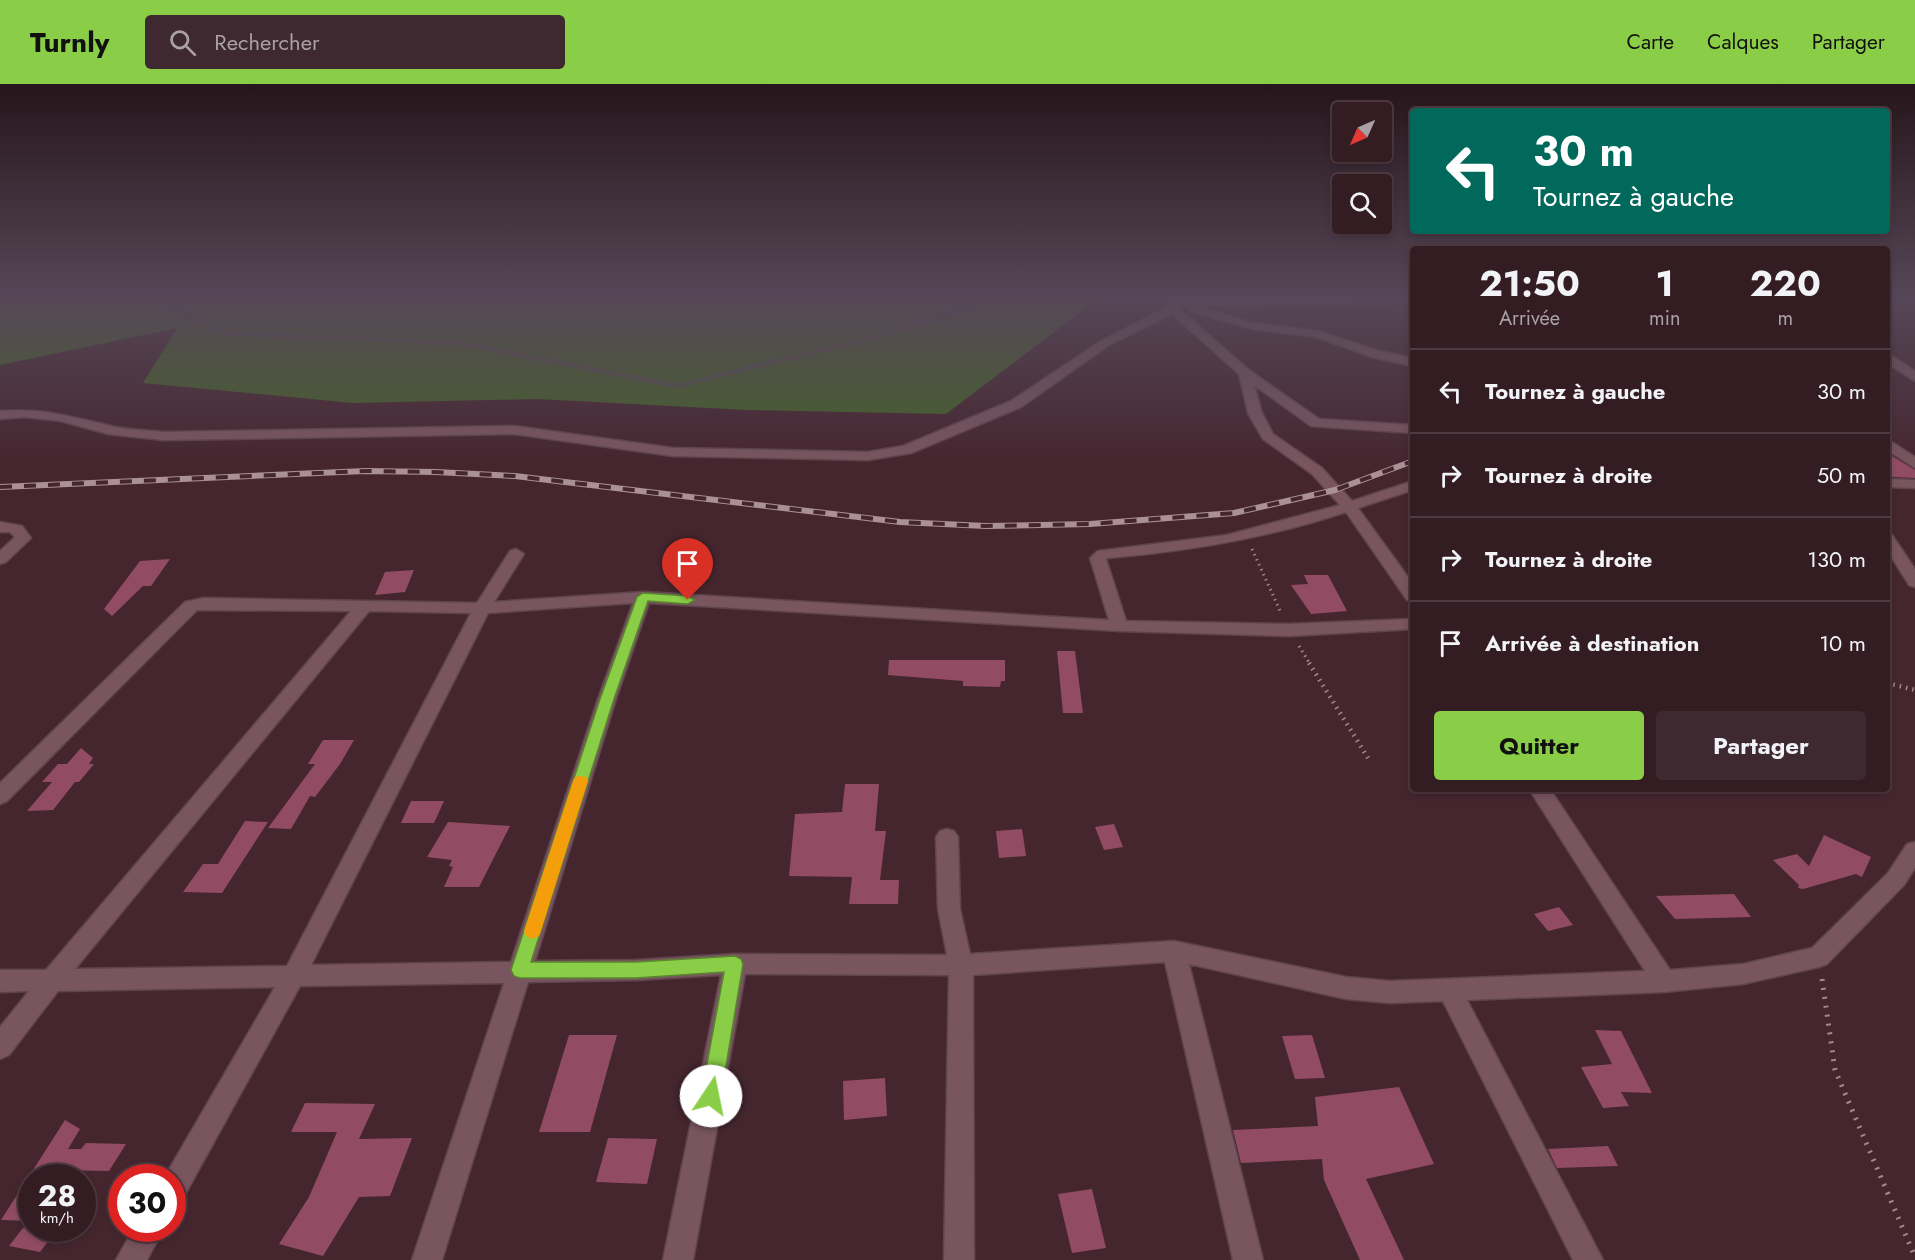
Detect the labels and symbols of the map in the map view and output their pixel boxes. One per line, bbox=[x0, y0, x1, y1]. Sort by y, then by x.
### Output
north arrow bbox=[1332, 102, 1392, 162]
pin bbox=[662, 538, 713, 600]
position arrow bbox=[679, 1064, 743, 1128]
speed limit sign: 30 bbox=[108, 1164, 186, 1242]

